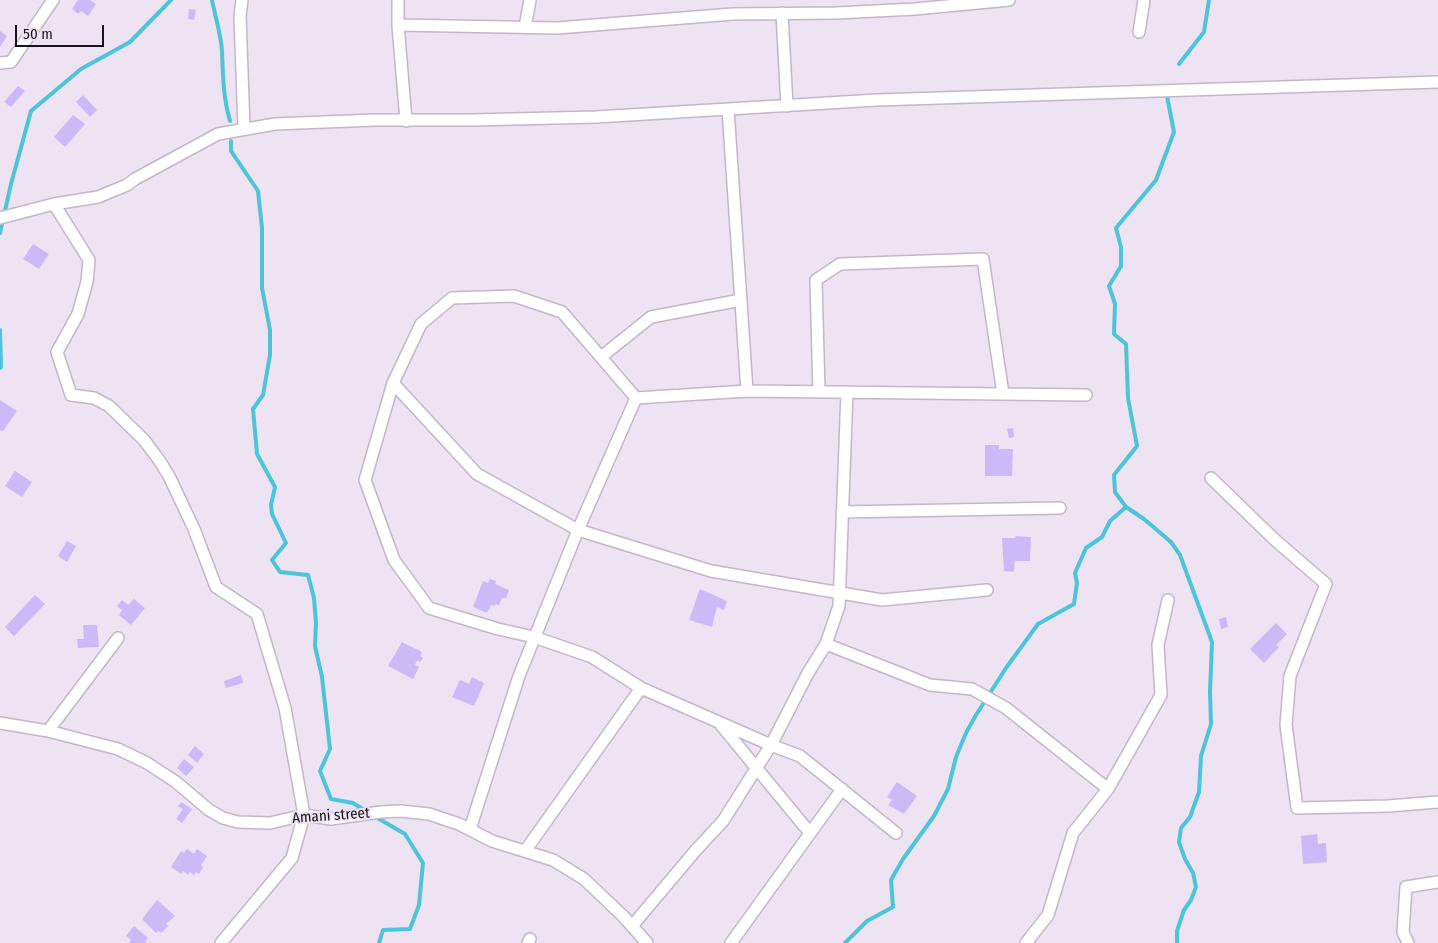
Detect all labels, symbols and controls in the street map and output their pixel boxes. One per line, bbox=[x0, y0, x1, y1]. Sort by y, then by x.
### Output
scale bar bbox=[18, 15, 106, 47]
text: 50 m bbox=[23, 25, 53, 43]
street label: Amani street bbox=[292, 804, 370, 828]

